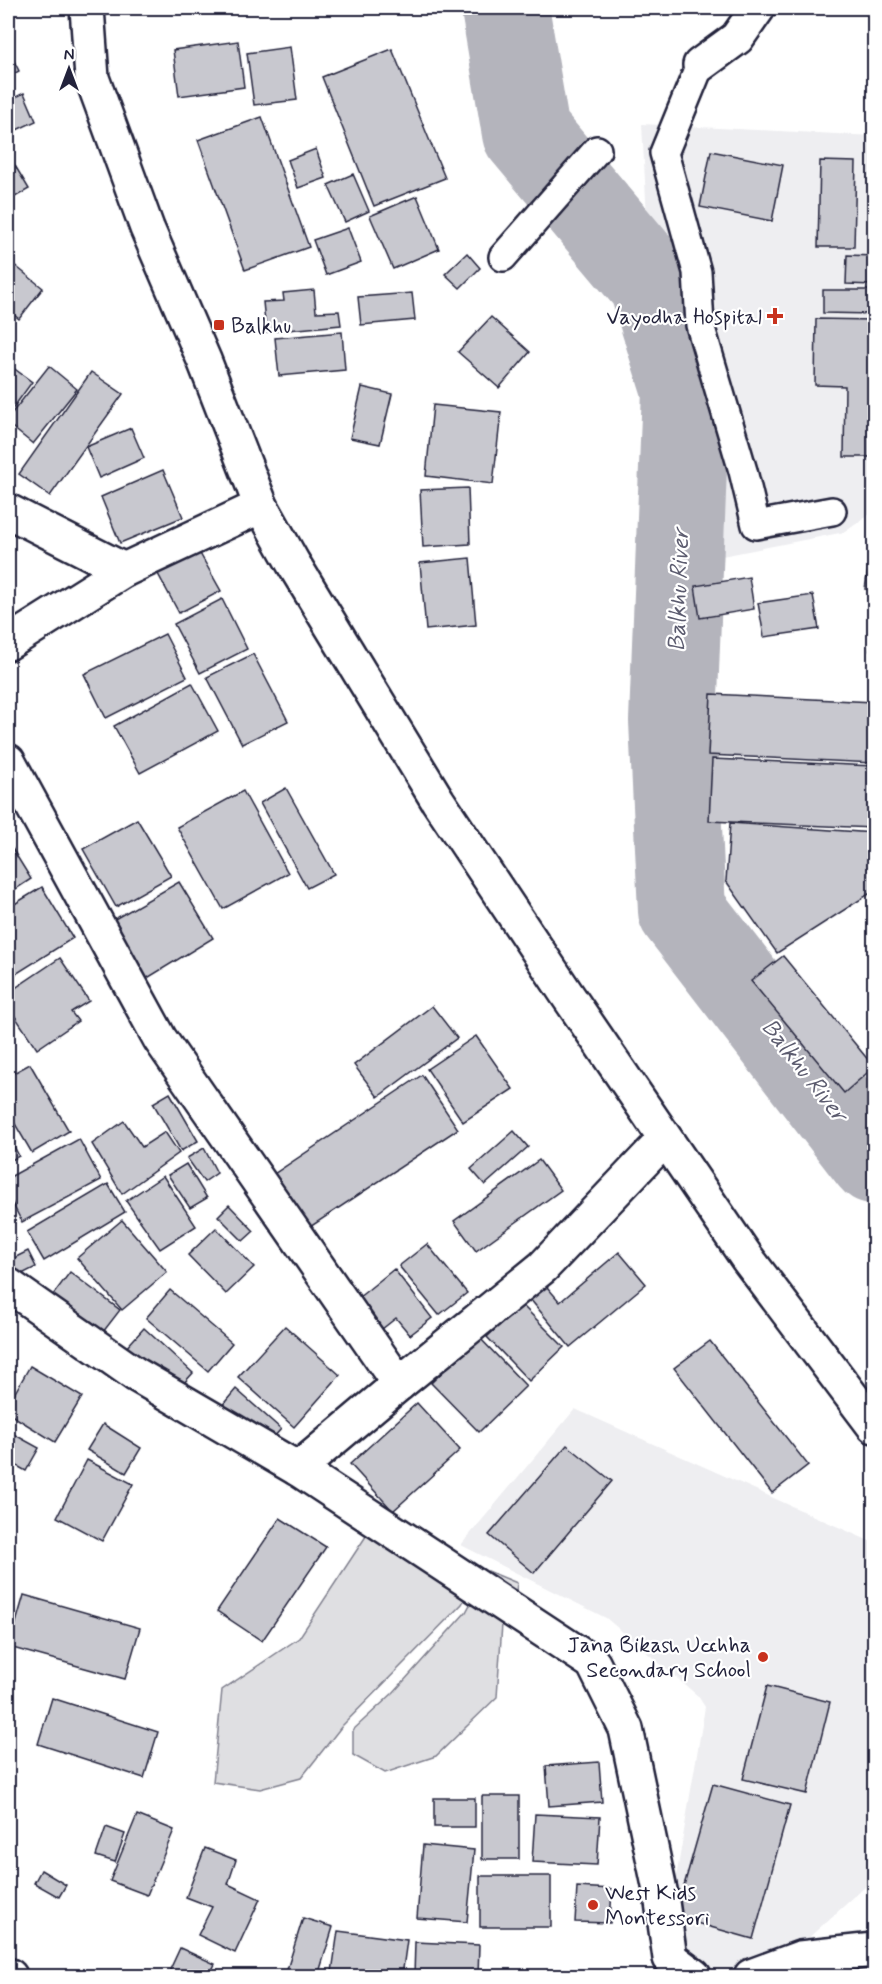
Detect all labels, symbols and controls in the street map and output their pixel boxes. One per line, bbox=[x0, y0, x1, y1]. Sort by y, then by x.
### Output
north arrow bbox=[39, 39, 99, 99]
text: N bbox=[64, 45, 74, 66]
place label: Vayodha Hospital bbox=[606, 304, 762, 332]
marker: Vayodha Hospital bbox=[766, 307, 784, 325]
place label: Balkhu bbox=[231, 313, 291, 341]
marker: Balkhu bbox=[212, 318, 226, 332]
water label: Balkhu River bbox=[662, 525, 697, 652]
water label: Balkhu River bbox=[754, 1013, 856, 1131]
place label: Jana Bikash Ucchha Secondary School bbox=[567, 1632, 751, 1685]
marker: Jana Bikash Ucchha Secondary School bbox=[756, 1650, 770, 1664]
place label: West Kids Montessori bbox=[605, 1880, 709, 1933]
marker: West Kids Montessori bbox=[586, 1898, 600, 1912]

